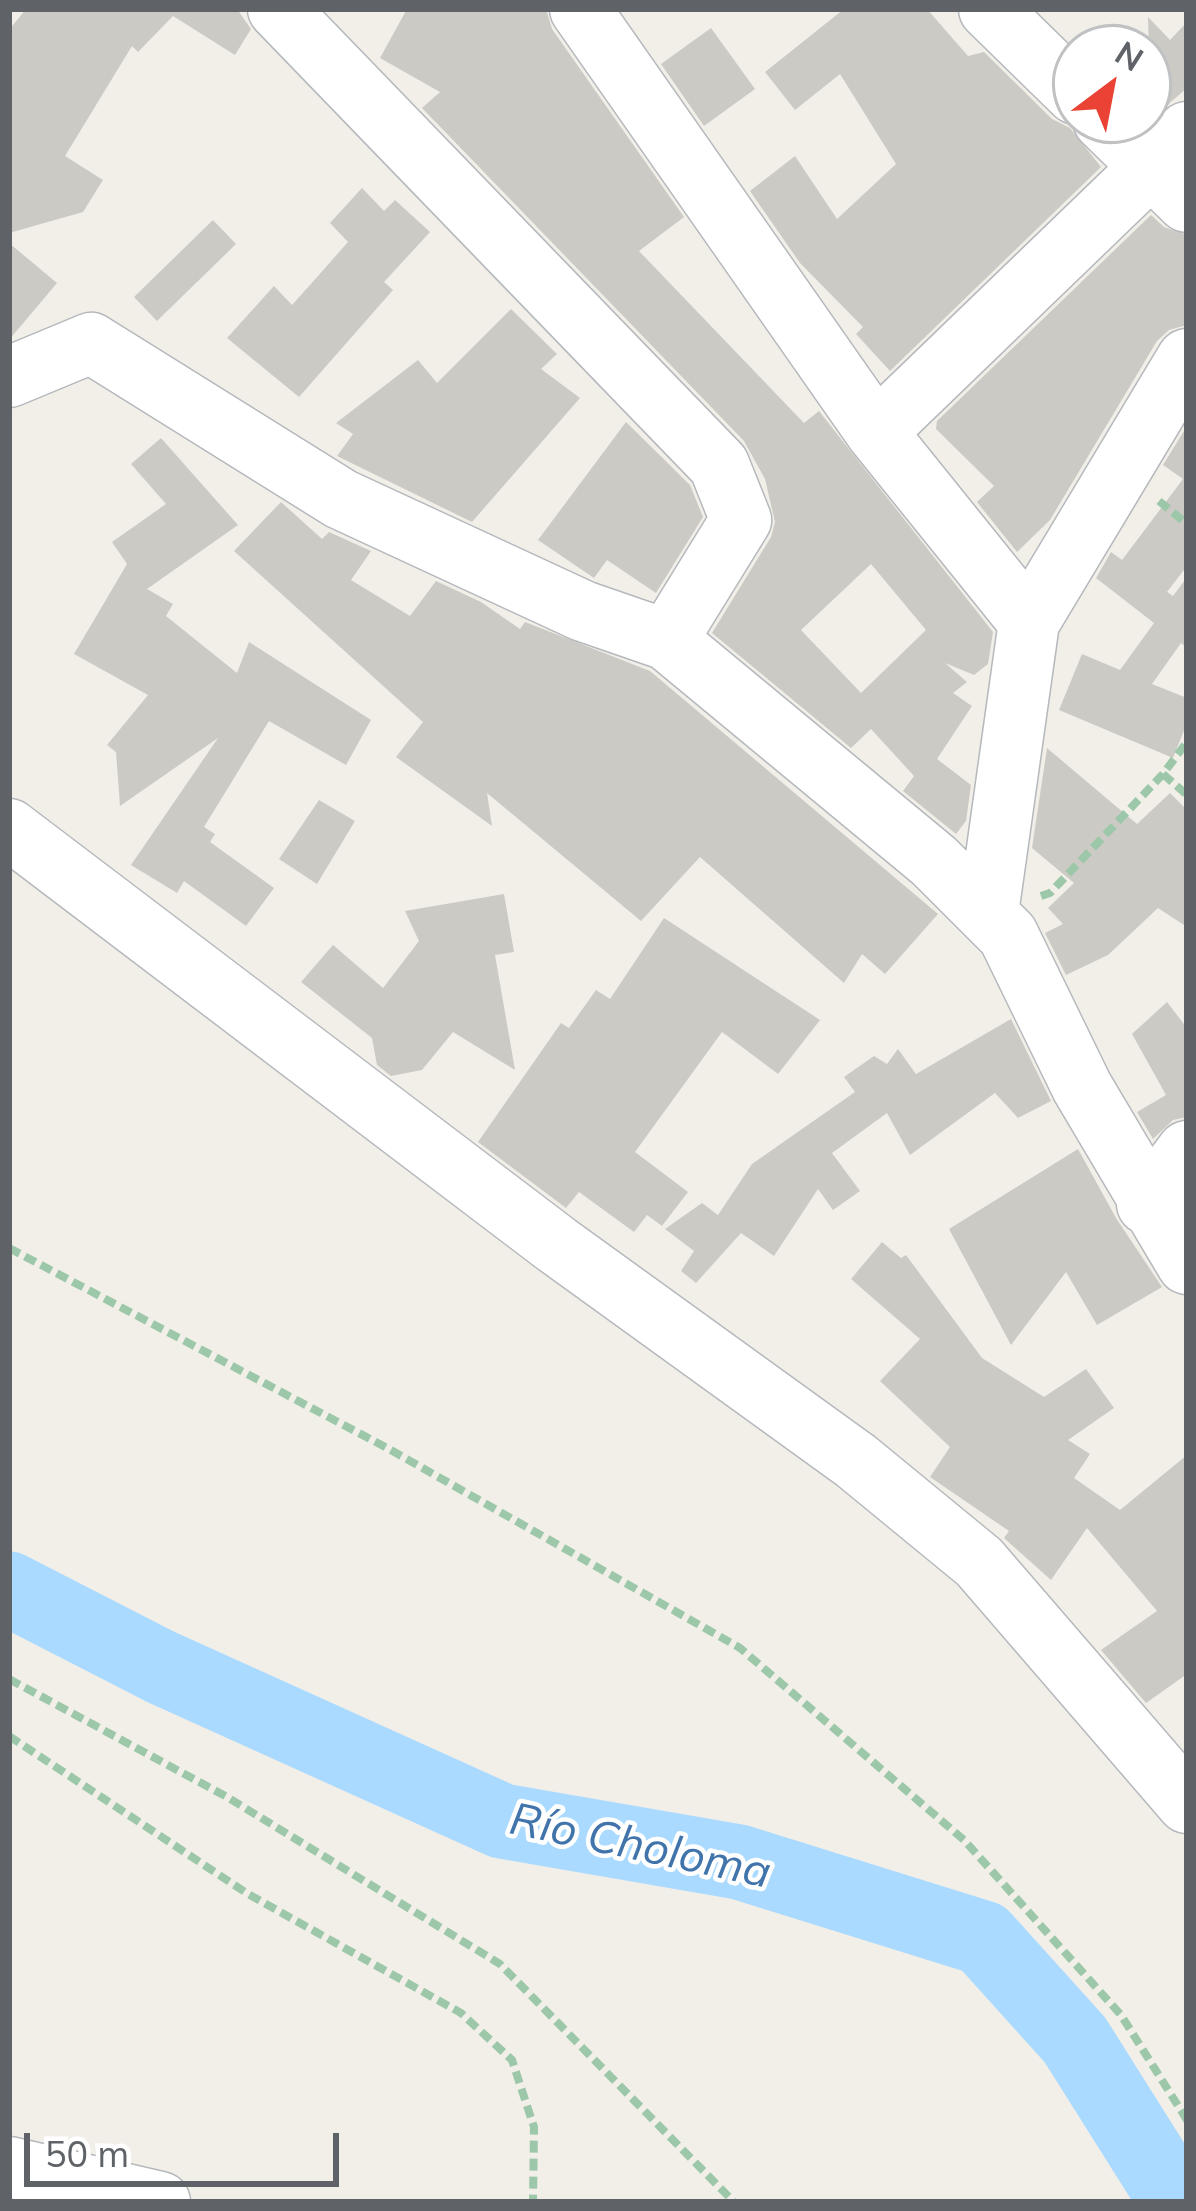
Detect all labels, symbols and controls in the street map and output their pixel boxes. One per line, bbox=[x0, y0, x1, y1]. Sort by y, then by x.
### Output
north arrow bbox=[1052, 24, 1172, 144]
text: N bbox=[1108, 32, 1151, 80]
water label: Río Choloma bbox=[505, 1793, 775, 1901]
scale bar bbox=[30, 2109, 345, 2183]
text: 50 m bbox=[45, 2131, 129, 2176]

